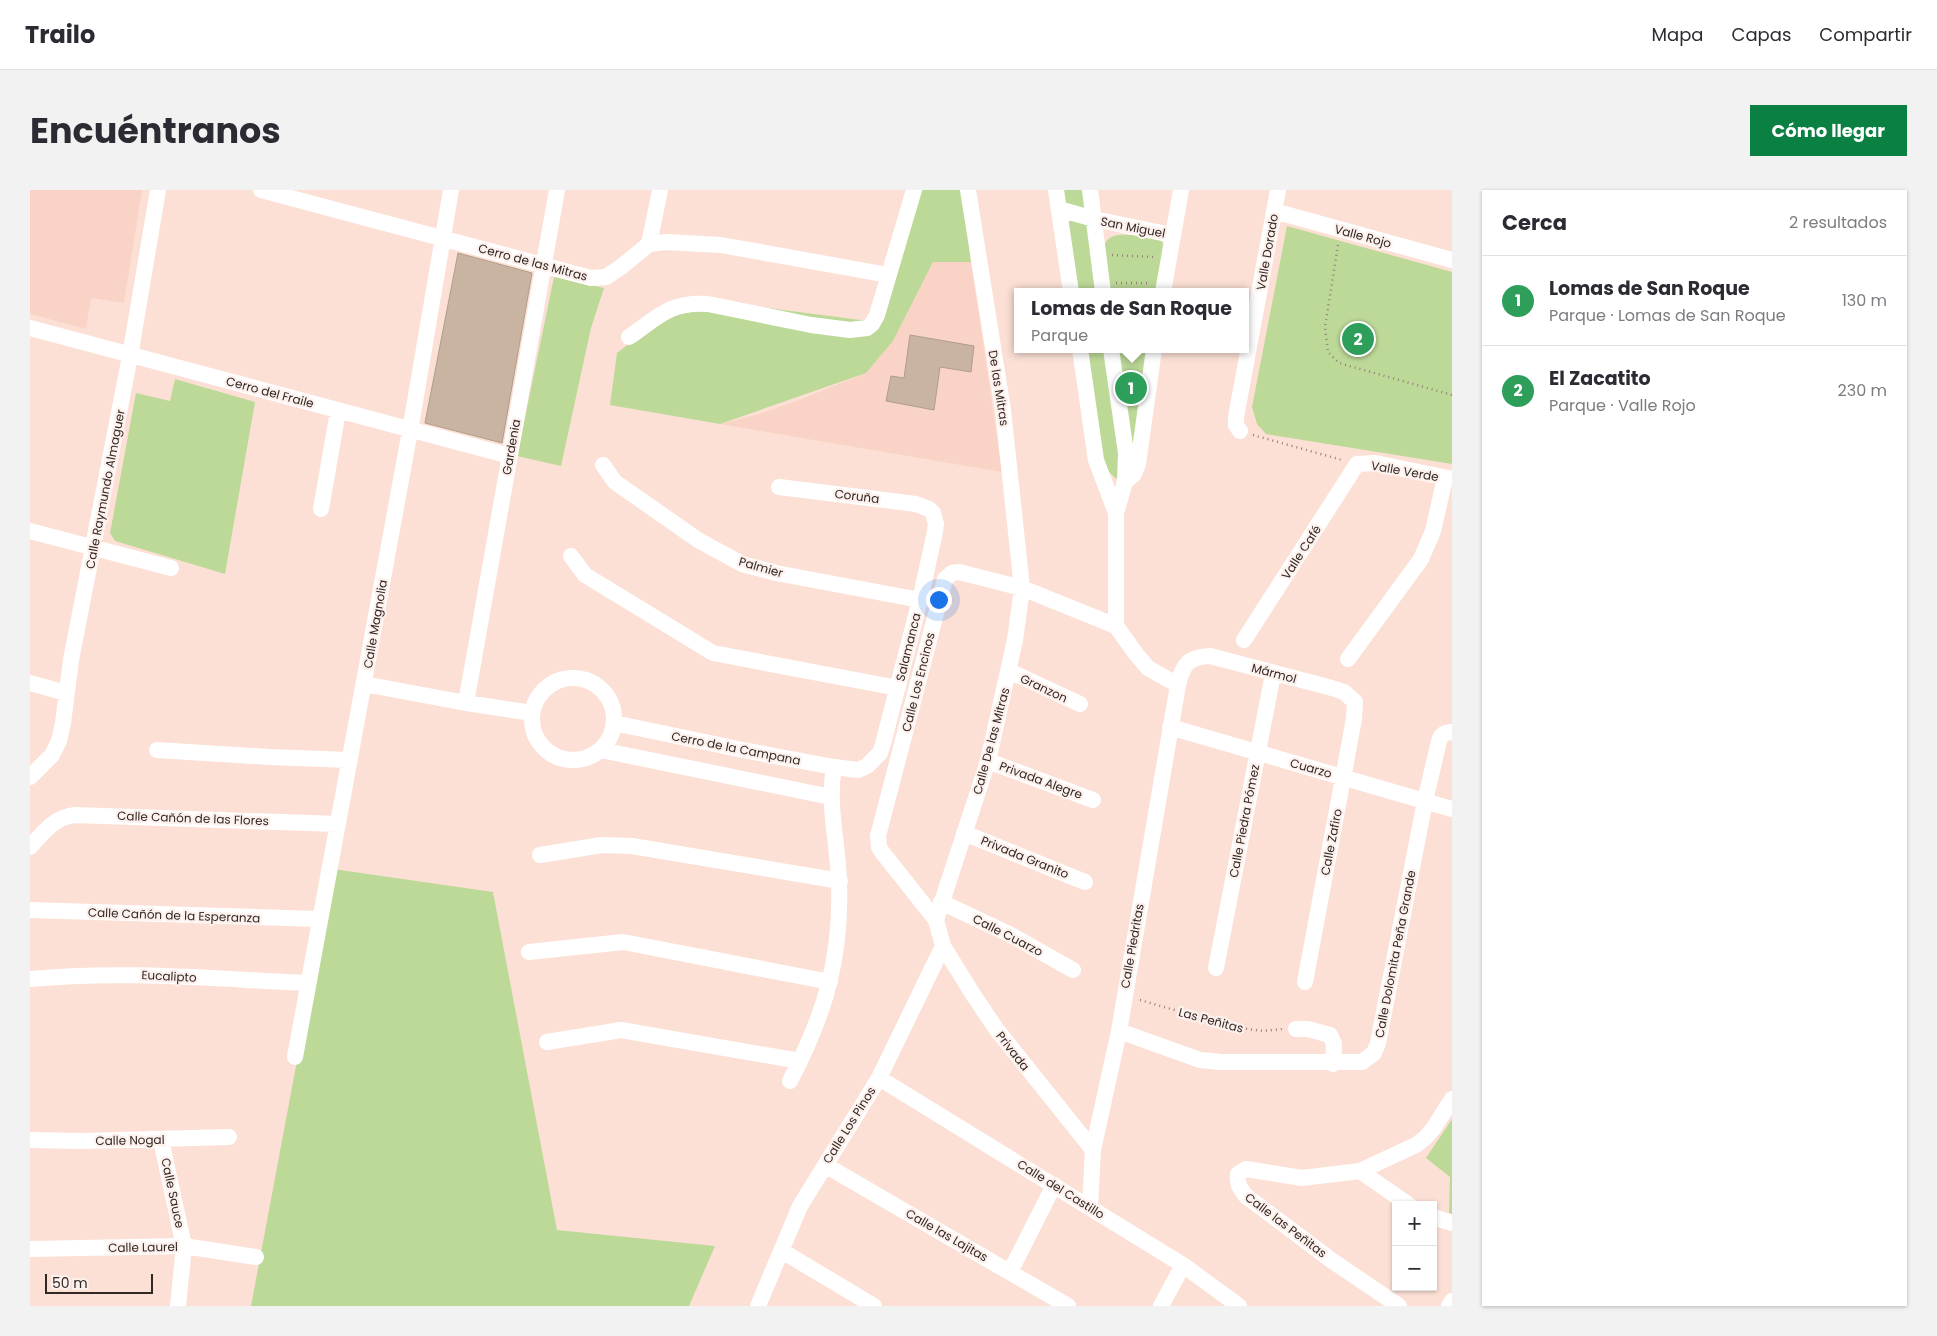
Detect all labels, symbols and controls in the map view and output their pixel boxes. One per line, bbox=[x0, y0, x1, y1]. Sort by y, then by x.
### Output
text: Trailo bbox=[25, 18, 95, 51]
text: Mapa bbox=[1651, 22, 1704, 47]
text: Capas bbox=[1732, 22, 1791, 47]
text: Compartir bbox=[1819, 22, 1912, 47]
button: Cómo llegar bbox=[1750, 105, 1907, 156]
text: Encuéntranos bbox=[30, 106, 281, 155]
text: Cerca bbox=[1502, 208, 1567, 237]
text: 2 resultados bbox=[1789, 211, 1887, 234]
street label: San Miguel bbox=[1099, 212, 1167, 242]
street label: Valle Dorado bbox=[1252, 212, 1282, 292]
street label: Valle Rojo bbox=[1333, 220, 1394, 252]
street label: Cerro de las Mitras bbox=[477, 239, 589, 285]
text: Lomas de San Roque bbox=[1549, 275, 1750, 302]
popup bbox=[1014, 288, 1249, 353]
text: 1 bbox=[1515, 289, 1521, 312]
text: 130 m bbox=[1842, 289, 1887, 312]
text: Lomas de San Roque bbox=[1031, 295, 1232, 322]
text: Parque · Lomas de San Roque bbox=[1549, 304, 1786, 327]
pin: 2 bbox=[1342, 320, 1374, 358]
text: Parque bbox=[1031, 324, 1088, 347]
street label: De las Mitras bbox=[985, 349, 1013, 427]
text: El Zacatito bbox=[1549, 365, 1651, 392]
pin: 1 bbox=[1115, 369, 1147, 407]
street label: Cerro del Fraile bbox=[224, 372, 316, 412]
text: 2 bbox=[1513, 379, 1523, 402]
text: 230 m bbox=[1838, 379, 1887, 402]
text: Parque · Valle Rojo bbox=[1549, 394, 1696, 417]
street label: Calle Raymundo Almaguer bbox=[81, 407, 129, 570]
street label: Gardenia bbox=[498, 418, 524, 476]
street label: Valle Verde bbox=[1370, 457, 1440, 485]
street label: Coruña bbox=[834, 485, 880, 507]
street label: Valle Café bbox=[1277, 522, 1325, 582]
street label: Palmier bbox=[737, 553, 786, 582]
street label: Calle Magnolia bbox=[359, 578, 391, 670]
your location bbox=[926, 587, 952, 613]
street label: Salamanca bbox=[891, 611, 925, 683]
street label: Calle Los Encinos bbox=[897, 630, 939, 734]
street label: Mármol bbox=[1250, 659, 1298, 687]
street label: Granzon bbox=[1018, 670, 1070, 706]
street label: Calle De las Mitras bbox=[969, 686, 1013, 796]
street label: Cerro de la Campana bbox=[670, 727, 802, 769]
street label: Cuarzo bbox=[1288, 754, 1334, 782]
street label: Privada Alegre bbox=[997, 757, 1085, 803]
street label: Calle Piedra Pómez bbox=[1225, 763, 1263, 879]
street label: Calle Cañón de las Flores bbox=[117, 807, 269, 829]
street label: Calle Zafiro bbox=[1316, 807, 1346, 877]
street label: Privada Granito bbox=[979, 832, 1072, 882]
street label: Calle Dolomita Peña Grande bbox=[1370, 869, 1420, 1039]
street label: Calle Piedritas bbox=[1116, 902, 1148, 990]
street label: Calle Cañón de la Esperanza bbox=[88, 903, 260, 927]
street label: Calle Cuarzo bbox=[970, 910, 1046, 960]
street label: Eucalipto bbox=[141, 966, 197, 986]
street label: Las Peñitas bbox=[1177, 1003, 1245, 1037]
street label: Privada bbox=[992, 1028, 1034, 1074]
street label: Calle Los Pinos bbox=[819, 1083, 879, 1167]
street label: Calle Nogal bbox=[95, 1131, 165, 1149]
street label: Calle del Castillo bbox=[1014, 1155, 1108, 1223]
street label: Calle Sauce bbox=[157, 1156, 189, 1230]
street label: Calle las Peñitas bbox=[1242, 1189, 1330, 1261]
map controls bbox=[1392, 1201, 1437, 1291]
button: + bbox=[1392, 1201, 1437, 1246]
street label: Calle las Lajitas bbox=[903, 1205, 991, 1265]
street label: Calle Laurel bbox=[108, 1238, 178, 1256]
button: − bbox=[1392, 1246, 1437, 1291]
scale bar bbox=[45, 1271, 152, 1294]
text: 50 m bbox=[52, 1273, 88, 1293]

